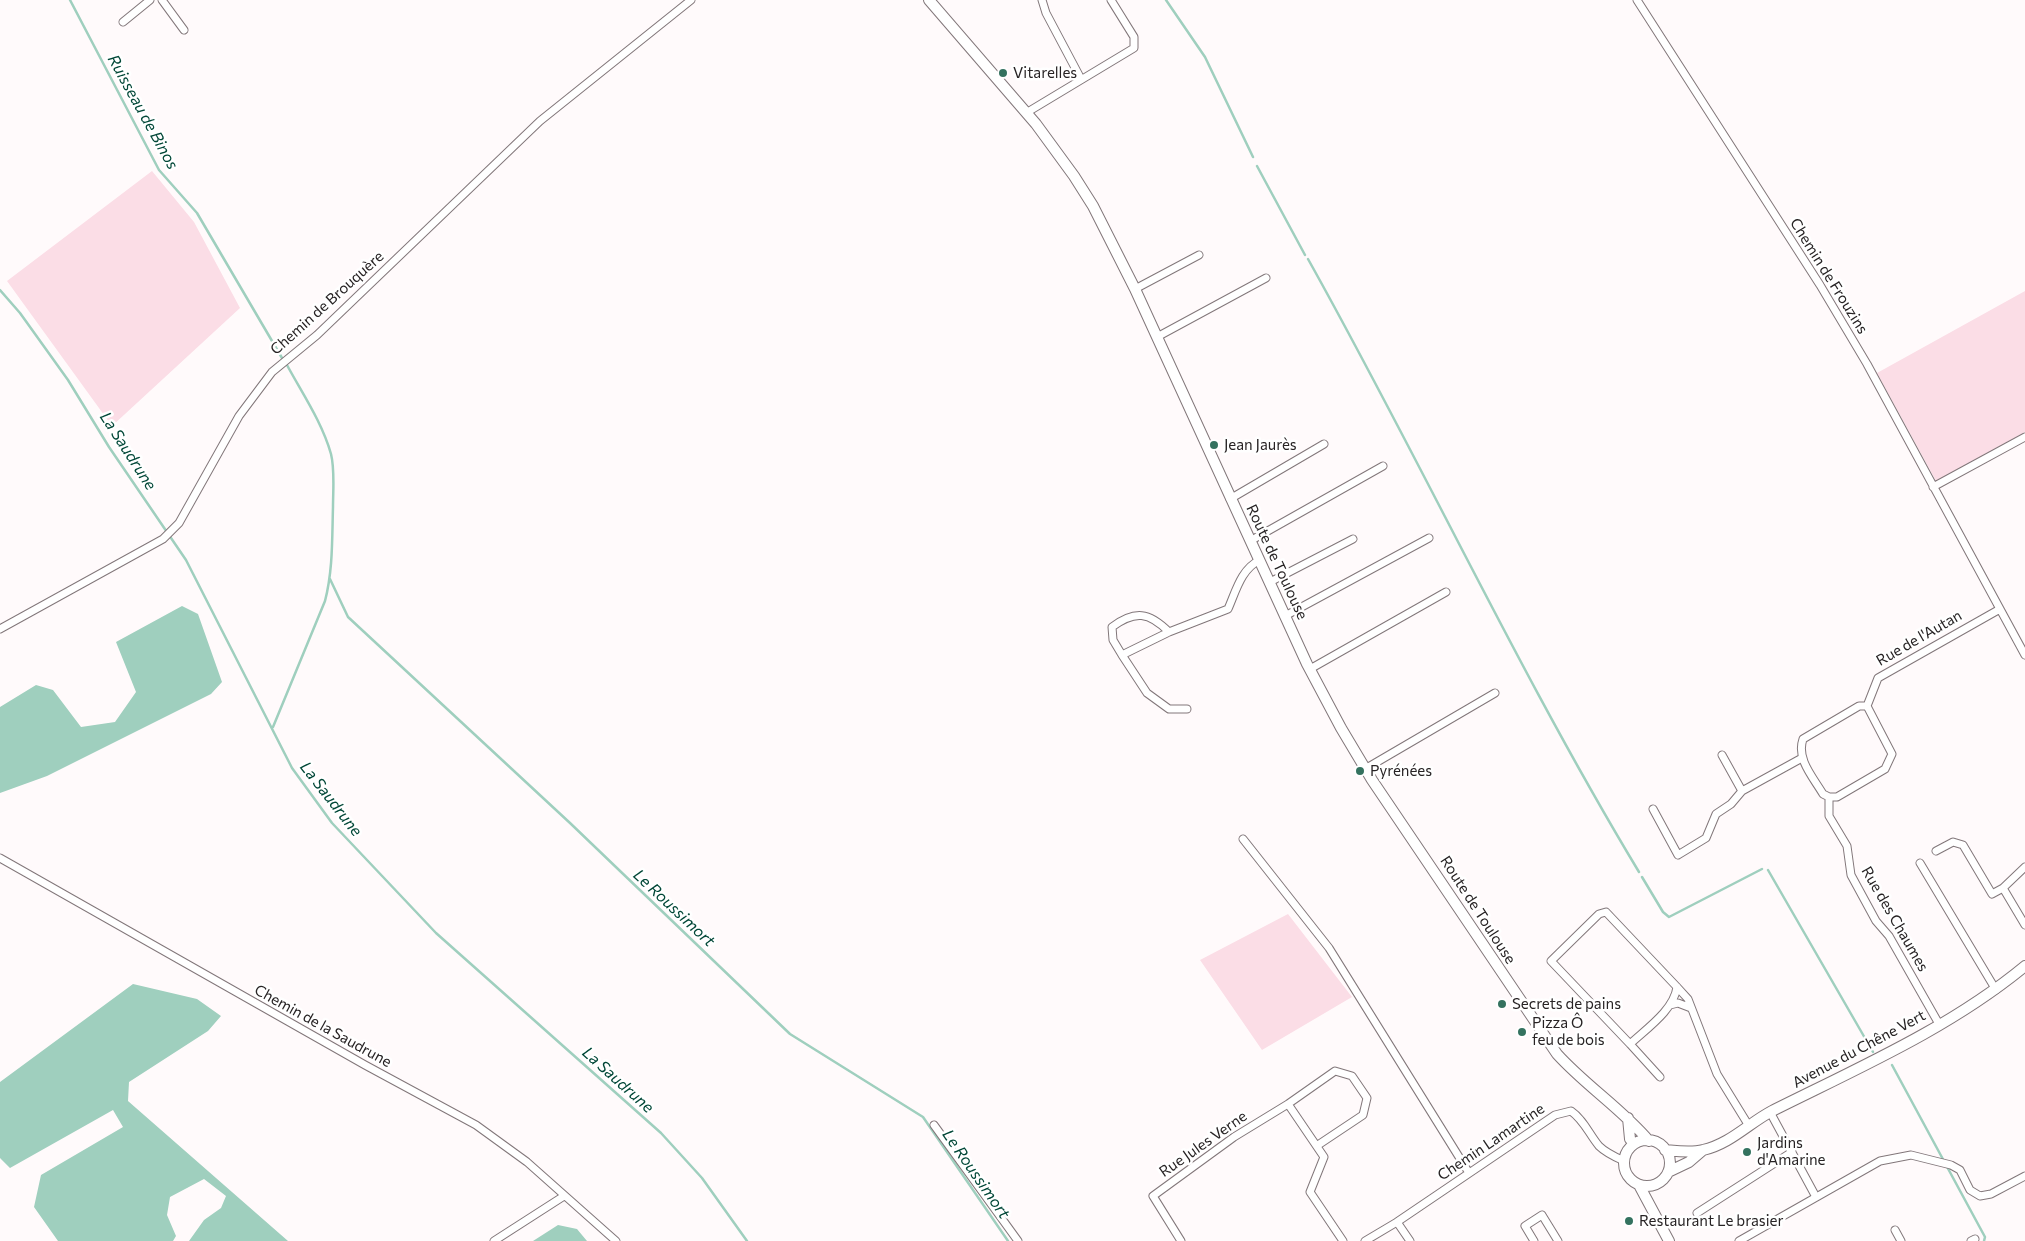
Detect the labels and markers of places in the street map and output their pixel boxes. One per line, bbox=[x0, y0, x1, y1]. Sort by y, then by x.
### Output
place label: Vitarelles bbox=[1013, 64, 1077, 82]
marker: Vitarelles bbox=[997, 67, 1009, 79]
place label: Jean Jaurès bbox=[1224, 436, 1297, 454]
marker: Jean Jaurès bbox=[1208, 439, 1220, 451]
place label: Pyrénées bbox=[1370, 762, 1432, 780]
marker: Pyrénées bbox=[1354, 765, 1366, 777]
place label: Secrets de pains bbox=[1512, 995, 1621, 1013]
marker: Secrets de pains bbox=[1496, 998, 1508, 1010]
place label: Pizza Ô feu de bois bbox=[1532, 1014, 1605, 1049]
marker: Pizza Ô feu de bois bbox=[1516, 1026, 1528, 1038]
place label: Jardins d'Amarine bbox=[1757, 1134, 1825, 1169]
marker: Jardins d'Amarine bbox=[1741, 1146, 1753, 1158]
place label: Restaurant Le brasier bbox=[1639, 1212, 1783, 1230]
marker: Restaurant Le brasier bbox=[1623, 1215, 1635, 1227]

